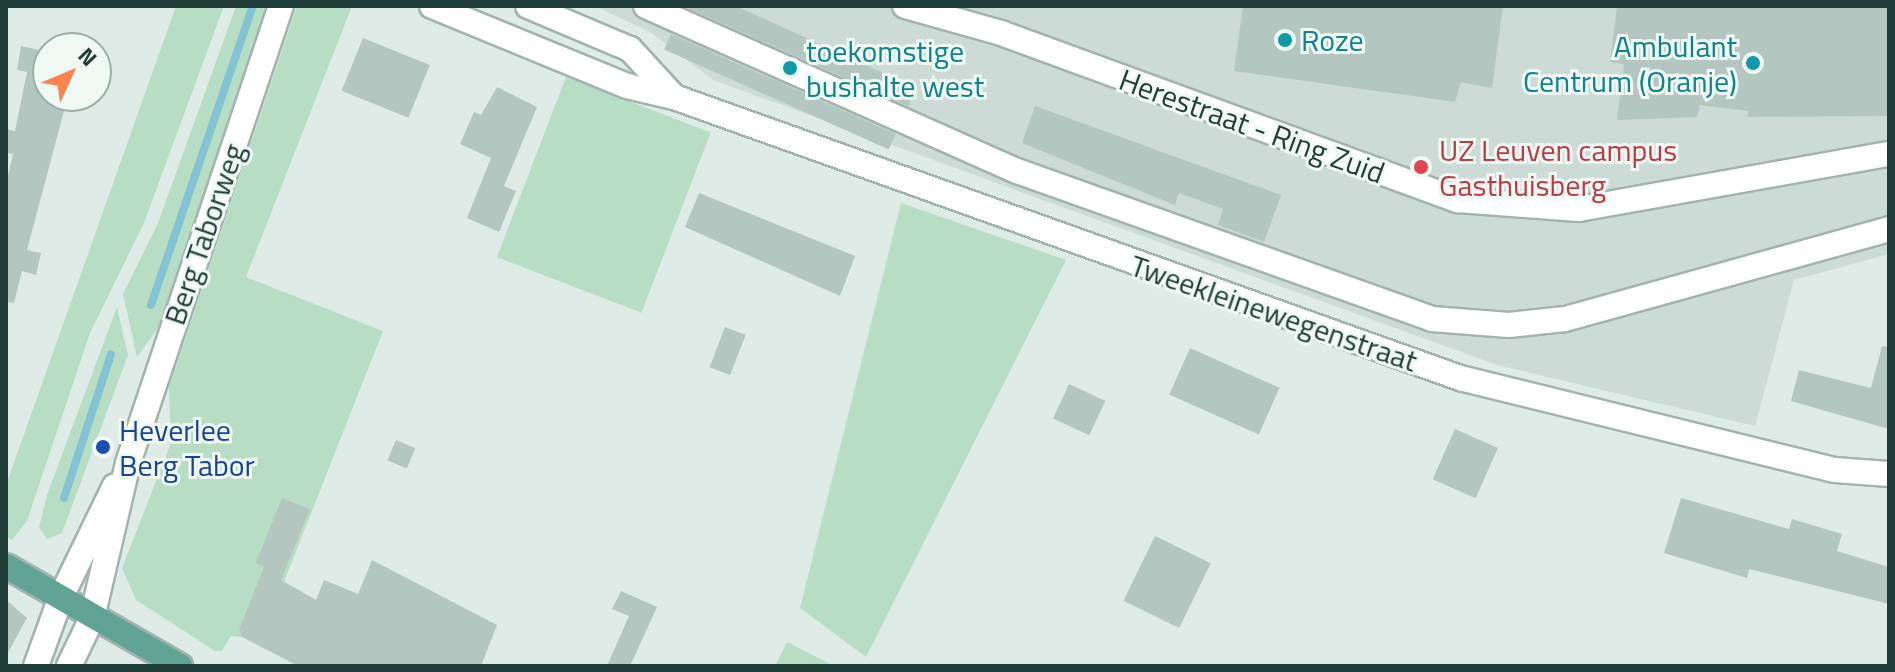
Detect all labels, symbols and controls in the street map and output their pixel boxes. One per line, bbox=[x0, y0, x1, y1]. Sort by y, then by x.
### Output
place label: Roze bbox=[1301, 22, 1364, 58]
place label: Ambulant Centrum (Oranje) bbox=[1523, 28, 1737, 98]
marker: Roze bbox=[1276, 31, 1294, 49]
north arrow bbox=[32, 32, 112, 112]
place label: toekomstige bushalte west bbox=[806, 33, 984, 104]
text: N bbox=[70, 39, 105, 74]
marker: Ambulant Centrum (Oranje) bbox=[1744, 54, 1762, 72]
marker: toekomstige bushalte west bbox=[781, 59, 799, 77]
street label: Herestraat - Ring Zuid bbox=[1114, 61, 1390, 191]
place label: UZ Leuven campus Gasthuisberg bbox=[1439, 132, 1677, 202]
street label: Berg Taborweg bbox=[156, 139, 252, 329]
marker: UZ Leuven campus Gasthuisberg bbox=[1410, 156, 1432, 178]
street label: Tweekleinewegenstraat bbox=[1126, 247, 1422, 379]
place label: Heverlee Berg Tabor bbox=[119, 412, 255, 482]
marker: Heverlee Berg Tabor bbox=[94, 438, 112, 456]

